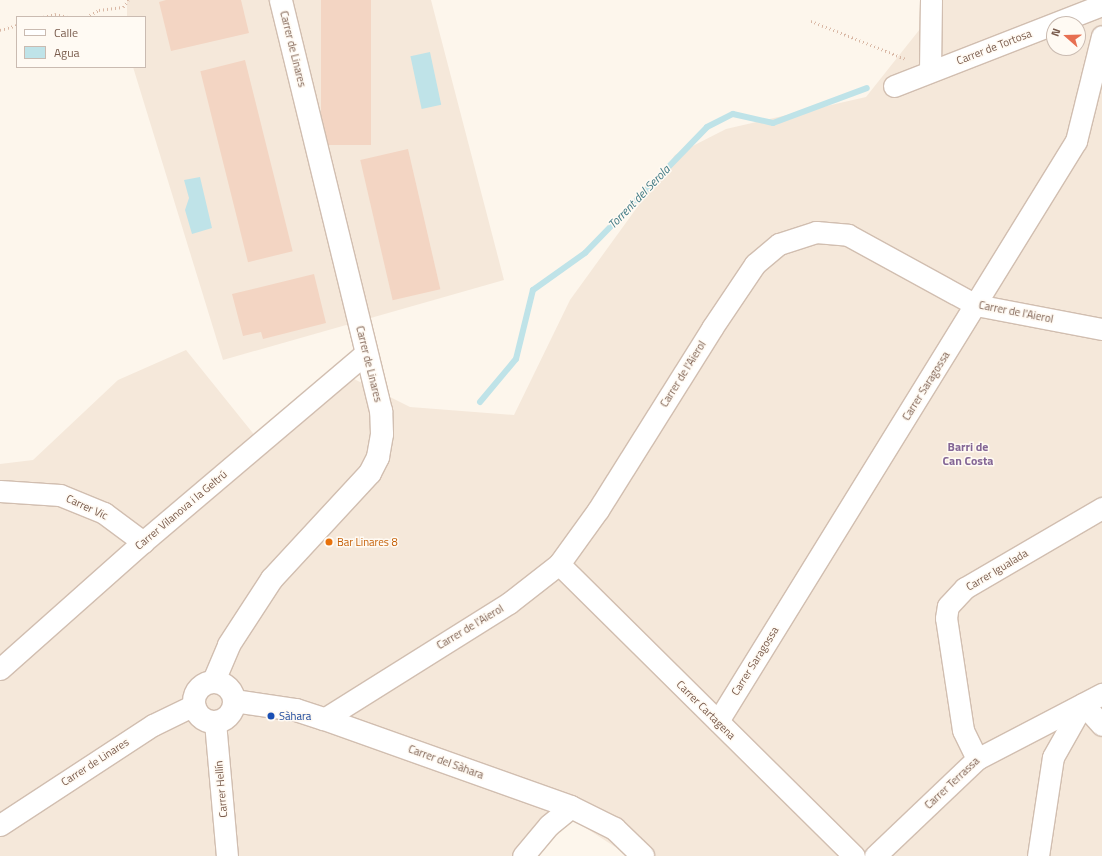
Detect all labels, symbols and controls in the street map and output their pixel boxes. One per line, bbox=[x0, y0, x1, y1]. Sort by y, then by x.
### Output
street label: Carrer de Linares bbox=[277, 10, 309, 88]
legend bbox=[16, 16, 146, 68]
north arrow bbox=[1046, 16, 1086, 56]
text: Calle bbox=[54, 23, 78, 42]
text: N bbox=[1047, 26, 1064, 39]
street label: Carrer de Tortosa bbox=[955, 27, 1033, 67]
text: Agua bbox=[54, 43, 80, 62]
water label: Torrent del Serola bbox=[605, 162, 673, 232]
street label: Carrer de l'Aierol bbox=[978, 298, 1054, 326]
street label: Carrer de Linares bbox=[353, 325, 385, 403]
street label: Carrer de l'Aierol bbox=[657, 338, 709, 410]
street label: Carrer Saragossa bbox=[900, 349, 952, 423]
district label: Barri de Can Costa bbox=[943, 440, 993, 468]
street label: Carrer Vilanova i la Geltrú bbox=[132, 468, 230, 552]
street label: Carrer Vic bbox=[64, 492, 110, 522]
place label: Bar Linares 8 bbox=[337, 535, 398, 549]
marker: Bar Linares 8 bbox=[324, 537, 334, 547]
street label: Carrer Igualada bbox=[964, 546, 1030, 594]
street label: Carrer de l'Aierol bbox=[434, 602, 506, 652]
street label: Carrer Saragossa bbox=[729, 624, 781, 698]
street label: Carrer Cartagena bbox=[674, 678, 738, 742]
place label: Sàhara bbox=[279, 709, 311, 723]
marker: Sàhara bbox=[266, 711, 276, 721]
street label: Carrer de Linares bbox=[59, 735, 131, 789]
street label: Carrer del Sàhara bbox=[406, 742, 486, 782]
street label: Carrer Terrassa bbox=[922, 754, 982, 812]
street label: Carrer Hellín bbox=[212, 760, 230, 818]

